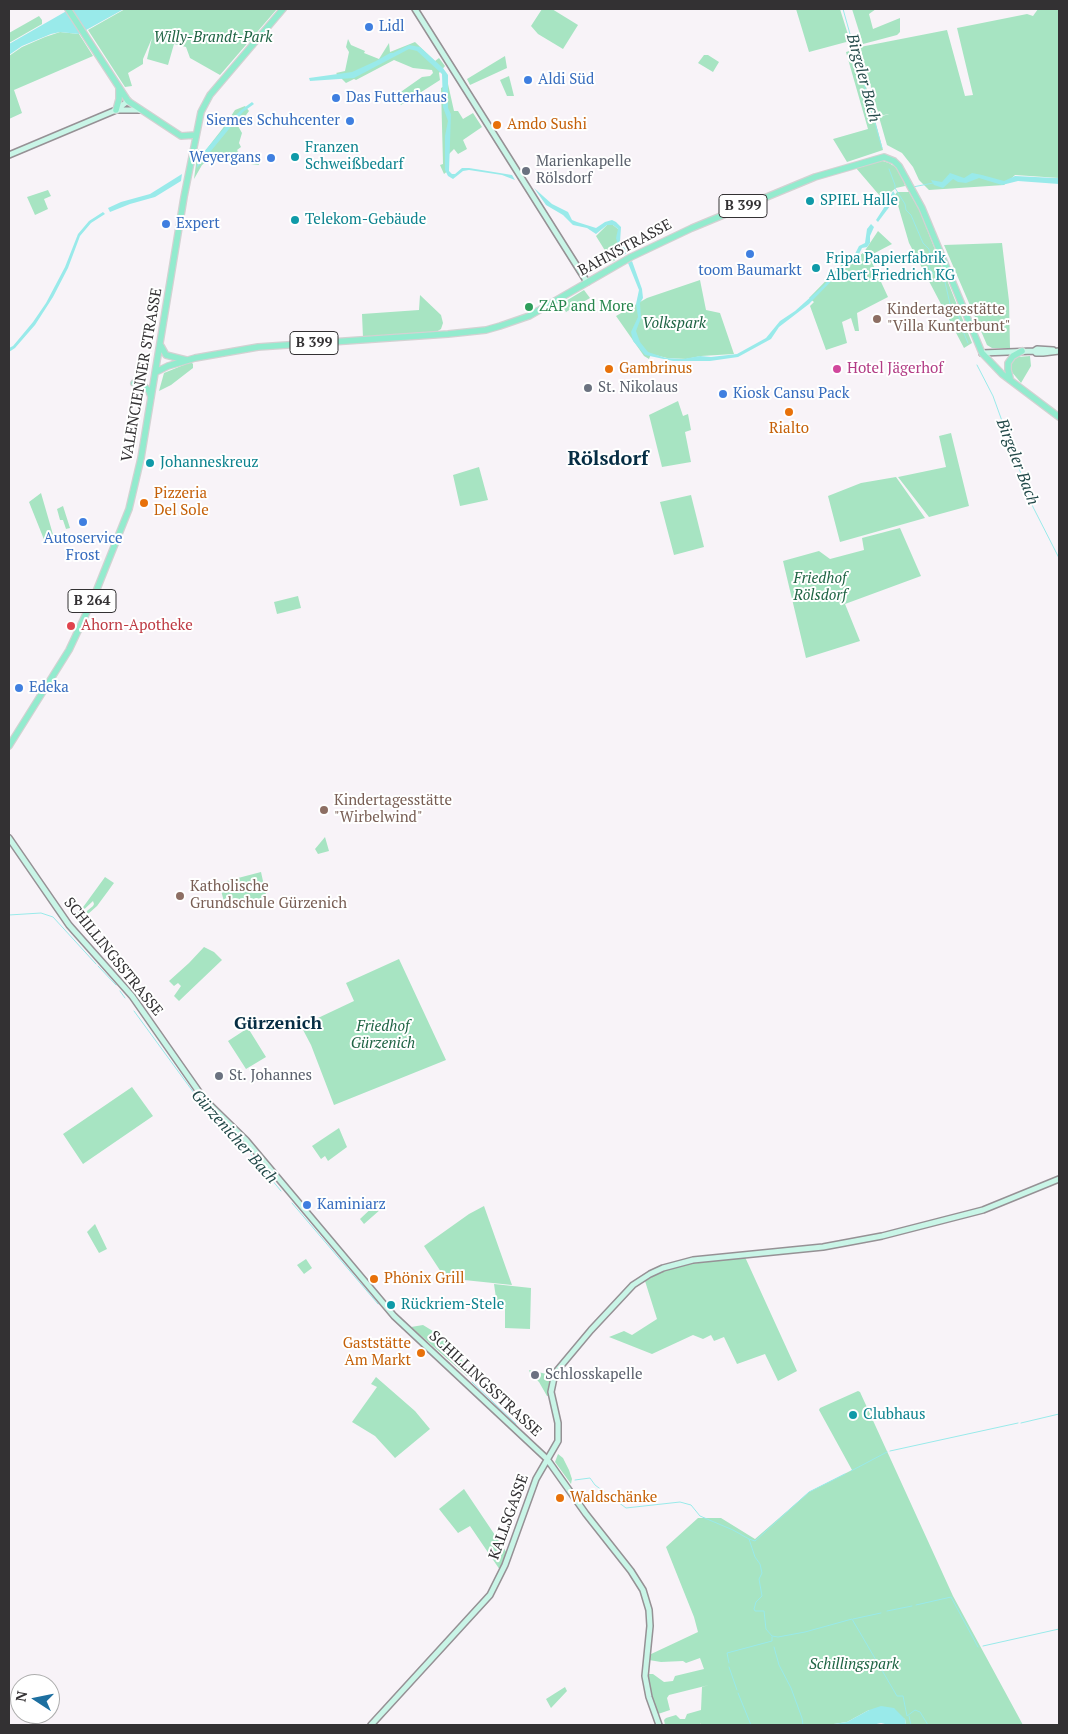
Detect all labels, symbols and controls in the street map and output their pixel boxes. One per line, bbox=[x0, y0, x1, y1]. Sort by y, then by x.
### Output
place label: Lidl bbox=[379, 18, 405, 36]
marker: Lidl bbox=[363, 21, 375, 33]
park label: Willy-Brandt-Park bbox=[153, 29, 273, 47]
water label: Birgeler Bach bbox=[842, 32, 884, 124]
place label: Aldi Süd bbox=[538, 71, 594, 89]
marker: Aldi Süd bbox=[522, 74, 534, 86]
place label: Das Futterhaus bbox=[346, 89, 447, 107]
marker: Das Futterhaus bbox=[330, 92, 342, 104]
place label: Siemes Schuhcenter bbox=[206, 112, 340, 130]
marker: Siemes Schuhcenter bbox=[344, 115, 356, 127]
place label: Amdo Sushi bbox=[507, 116, 587, 134]
marker: Amdo Sushi bbox=[491, 119, 503, 131]
place label: Franzen Schweißbedarf bbox=[305, 139, 404, 174]
place label: Weyergans bbox=[189, 149, 261, 167]
marker: Franzen Schweißbedarf bbox=[289, 151, 301, 163]
marker: Weyergans bbox=[265, 152, 277, 164]
place label: Marienkapelle Rölsdorf bbox=[536, 153, 631, 188]
marker: Marienkapelle Rölsdorf bbox=[520, 165, 532, 177]
place label: SPIEL Halle bbox=[820, 192, 898, 210]
road number: B 399 bbox=[719, 195, 767, 218]
marker: SPIEL Halle bbox=[804, 195, 816, 207]
place label: Telekom-Gebäude bbox=[305, 211, 426, 229]
marker: Telekom-Gebäude bbox=[289, 214, 301, 226]
place label: Expert bbox=[176, 215, 220, 233]
street label: BAHNSTRASSE bbox=[575, 216, 675, 280]
marker: Expert bbox=[160, 218, 172, 230]
marker: toom Baumarkt bbox=[744, 248, 756, 260]
place label: Fripa Papierfabrik Albert Friedrich KG bbox=[826, 250, 955, 285]
place label: toom Baumarkt bbox=[698, 262, 802, 280]
marker: Fripa Papierfabrik Albert Friedrich KG bbox=[810, 262, 822, 274]
street label: VALENCIENNER STRASSE bbox=[118, 287, 166, 463]
place label: ZAP and More bbox=[539, 298, 634, 316]
marker: ZAP and More bbox=[523, 301, 535, 313]
place label: Kindertagesstätte "Villa Kunterbunt" bbox=[887, 301, 1010, 336]
marker: Kindertagesstätte "Villa Kunterbunt" bbox=[871, 313, 883, 325]
park label: Volkspark bbox=[642, 315, 706, 333]
road number: B 399 bbox=[290, 332, 338, 354]
place label: Gambrinus bbox=[619, 360, 692, 378]
place label: Hotel Jägerhof bbox=[847, 360, 943, 378]
marker: Gambrinus bbox=[603, 363, 615, 375]
marker: Hotel Jägerhof bbox=[831, 363, 843, 375]
place label: St. Nikolaus bbox=[598, 379, 678, 397]
marker: St. Nikolaus bbox=[582, 382, 594, 394]
place label: Kiosk Cansu Pack bbox=[733, 385, 850, 403]
marker: Kiosk Cansu Pack bbox=[717, 388, 729, 400]
marker: Rialto bbox=[783, 406, 795, 418]
water label: Birgeler Bach bbox=[992, 416, 1042, 508]
place label: Rialto bbox=[769, 420, 809, 438]
district label: Rölsdorf bbox=[568, 447, 648, 471]
place label: Johanneskreuz bbox=[160, 454, 259, 472]
marker: Johanneskreuz bbox=[144, 457, 156, 469]
place label: Pizzeria Del Sole bbox=[154, 485, 209, 520]
marker: Pizzeria Del Sole bbox=[138, 497, 150, 509]
marker: Autoservice Frost bbox=[77, 516, 89, 528]
place label: Autoservice Frost bbox=[43, 530, 123, 565]
park label: Friedhof Rölsdorf bbox=[793, 570, 847, 605]
road number: B 264 bbox=[68, 590, 116, 612]
place label: Ahorn-Apotheke bbox=[81, 617, 193, 635]
marker: Ahorn-Apotheke bbox=[65, 620, 77, 632]
place label: Edeka bbox=[29, 679, 69, 697]
marker: Edeka bbox=[13, 682, 25, 694]
place label: Kindertagesstätte "Wirbelwind" bbox=[334, 792, 452, 827]
marker: Kindertagesstätte "Wirbelwind" bbox=[318, 804, 330, 816]
place label: Katholische Grundschule Gürzenich bbox=[190, 878, 347, 913]
marker: Katholische Grundschule Gürzenich bbox=[174, 890, 186, 902]
street label: SCHILLINGSSTRASSE bbox=[60, 894, 166, 1020]
district label: Gürzenich bbox=[234, 1013, 322, 1035]
park label: Friedhof Gürzenich bbox=[351, 1018, 415, 1053]
place label: St. Johannes bbox=[229, 1067, 312, 1085]
marker: St. Johannes bbox=[213, 1070, 225, 1082]
water label: Gürzenicher Bach bbox=[187, 1086, 281, 1188]
place label: Kaminiarz bbox=[317, 1196, 386, 1214]
marker: Kaminiarz bbox=[301, 1199, 313, 1211]
place label: Phönix Grill bbox=[384, 1270, 465, 1288]
marker: Phönix Grill bbox=[368, 1273, 380, 1285]
place label: Rückriem-Stele bbox=[401, 1296, 504, 1314]
marker: Rückriem-Stele bbox=[385, 1299, 397, 1311]
street label: SCHILLINGSSTRASSE bbox=[425, 1327, 545, 1441]
place label: Gaststätte Am Markt bbox=[343, 1335, 411, 1370]
marker: Gaststätte Am Markt bbox=[415, 1347, 427, 1359]
place label: Schlosskapelle bbox=[545, 1366, 643, 1384]
marker: Schlosskapelle bbox=[529, 1369, 541, 1381]
place label: Clubhaus bbox=[863, 1406, 925, 1424]
marker: Clubhaus bbox=[847, 1409, 859, 1421]
street label: KALLSGASSE bbox=[485, 1472, 533, 1562]
place label: Waldschänke bbox=[570, 1489, 657, 1507]
marker: Waldschänke bbox=[554, 1492, 566, 1504]
park label: Schillingspark bbox=[809, 1656, 899, 1674]
north arrow bbox=[10, 1674, 60, 1724]
text: N bbox=[10, 1689, 31, 1703]

